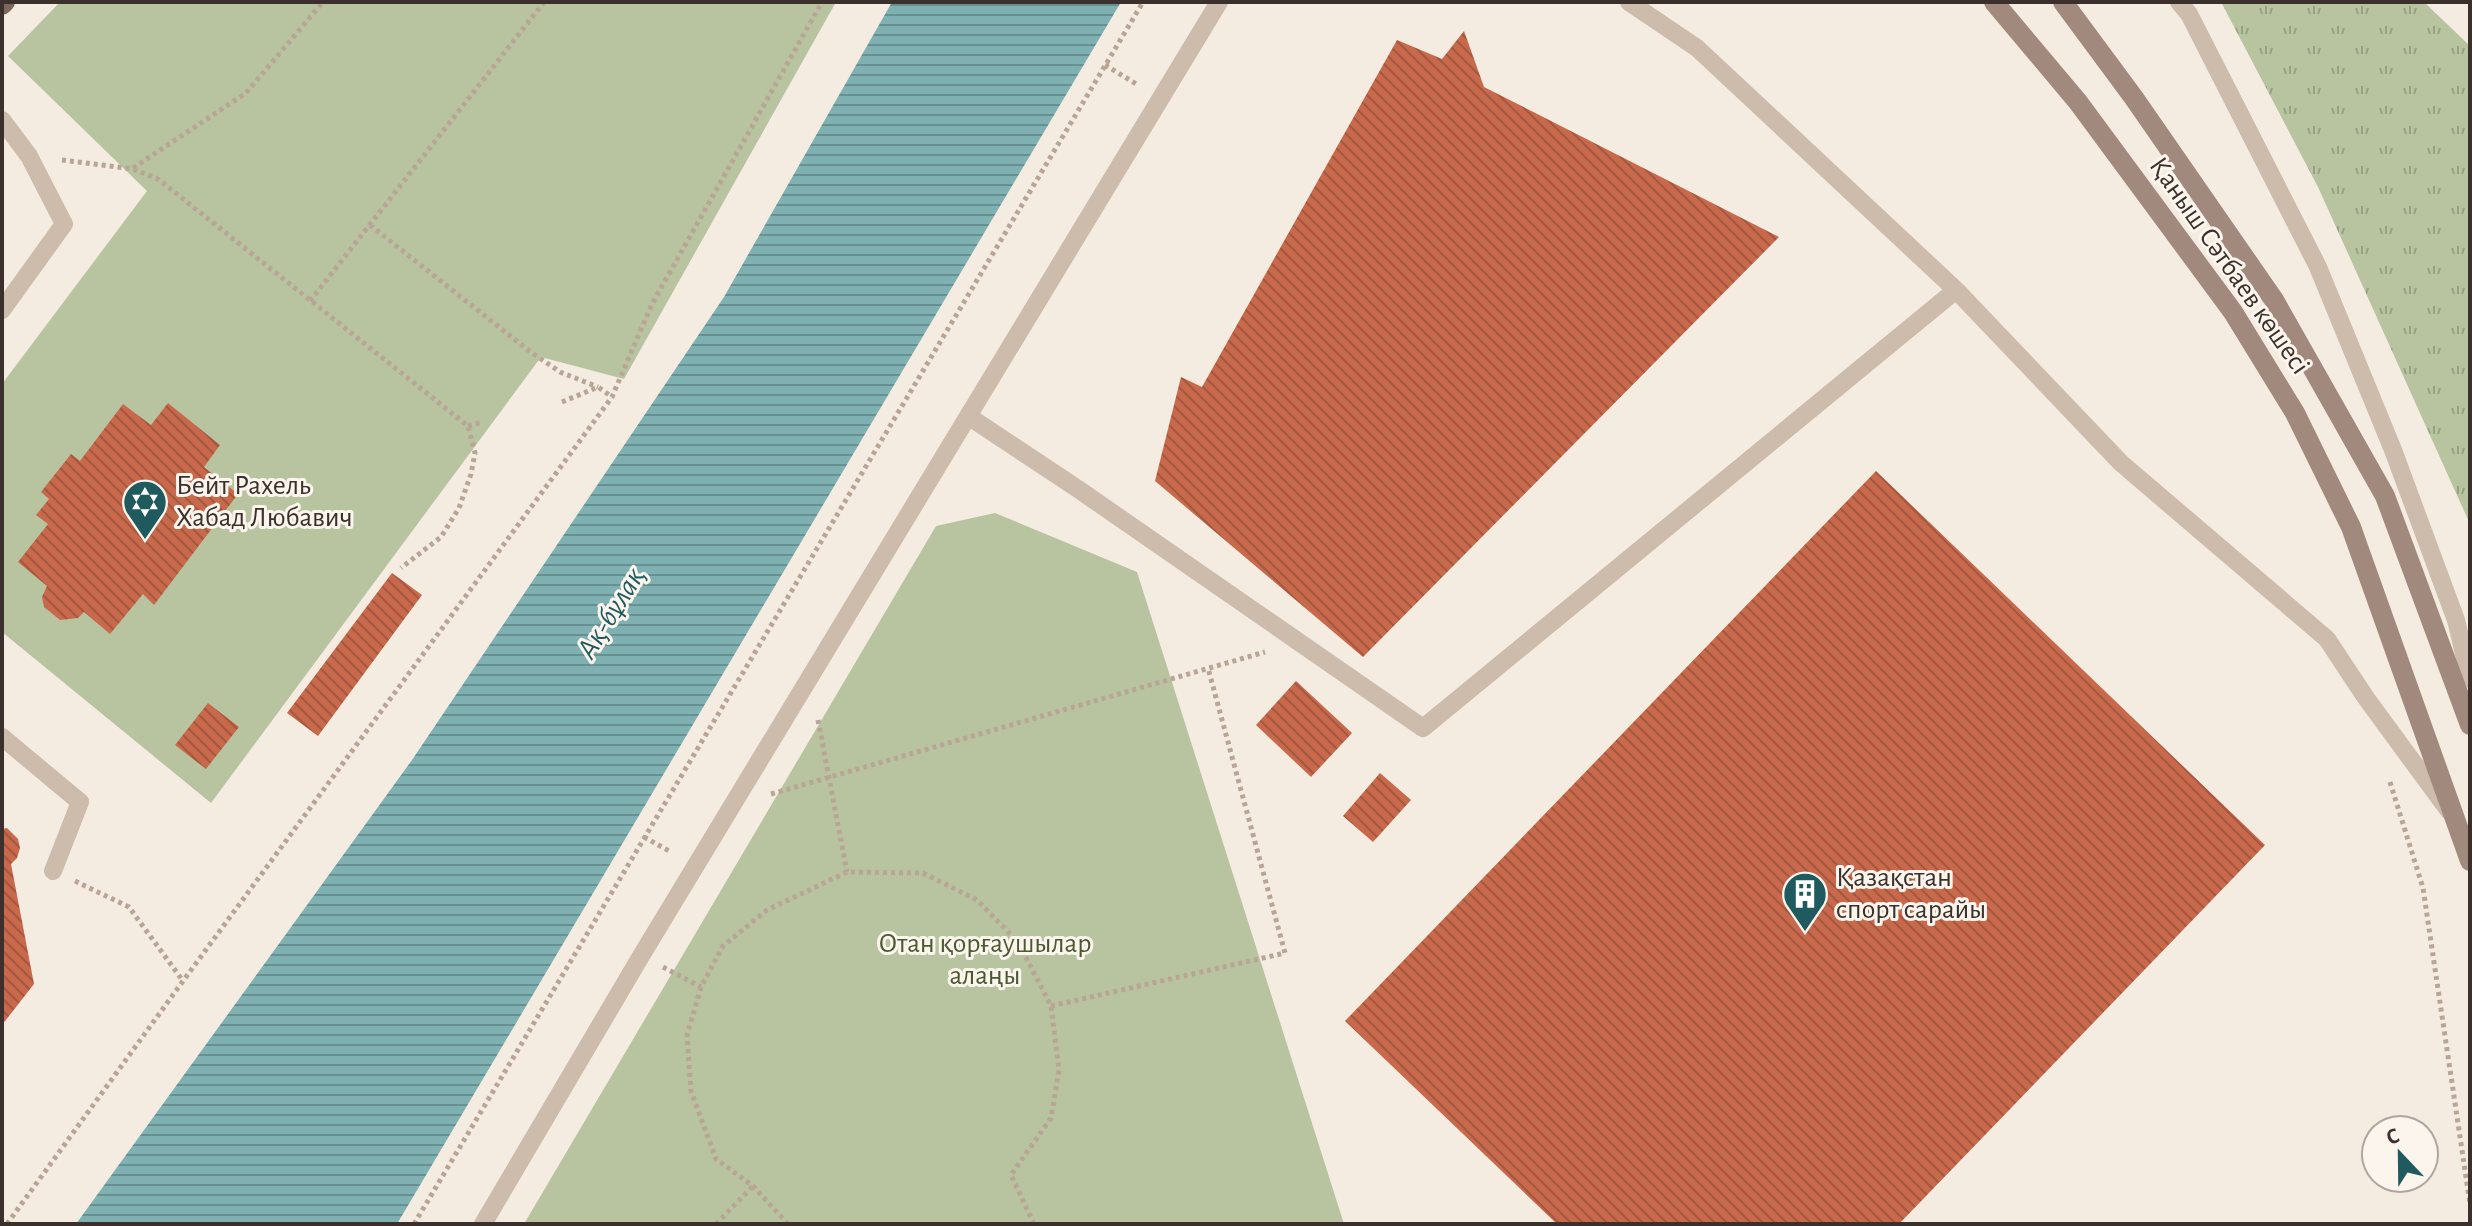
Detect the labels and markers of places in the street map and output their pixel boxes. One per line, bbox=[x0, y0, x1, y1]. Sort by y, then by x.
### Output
place label: Бейт Рахель Хабад Любавич bbox=[176, 472, 353, 532]
synagogue icon: Бейт Рахель Хабад Любавич bbox=[121, 478, 169, 541]
place label: Қазақстан спорт сарайы bbox=[1836, 864, 1986, 924]
building icon: Қазақстан спорт сарайы bbox=[1781, 870, 1829, 933]

